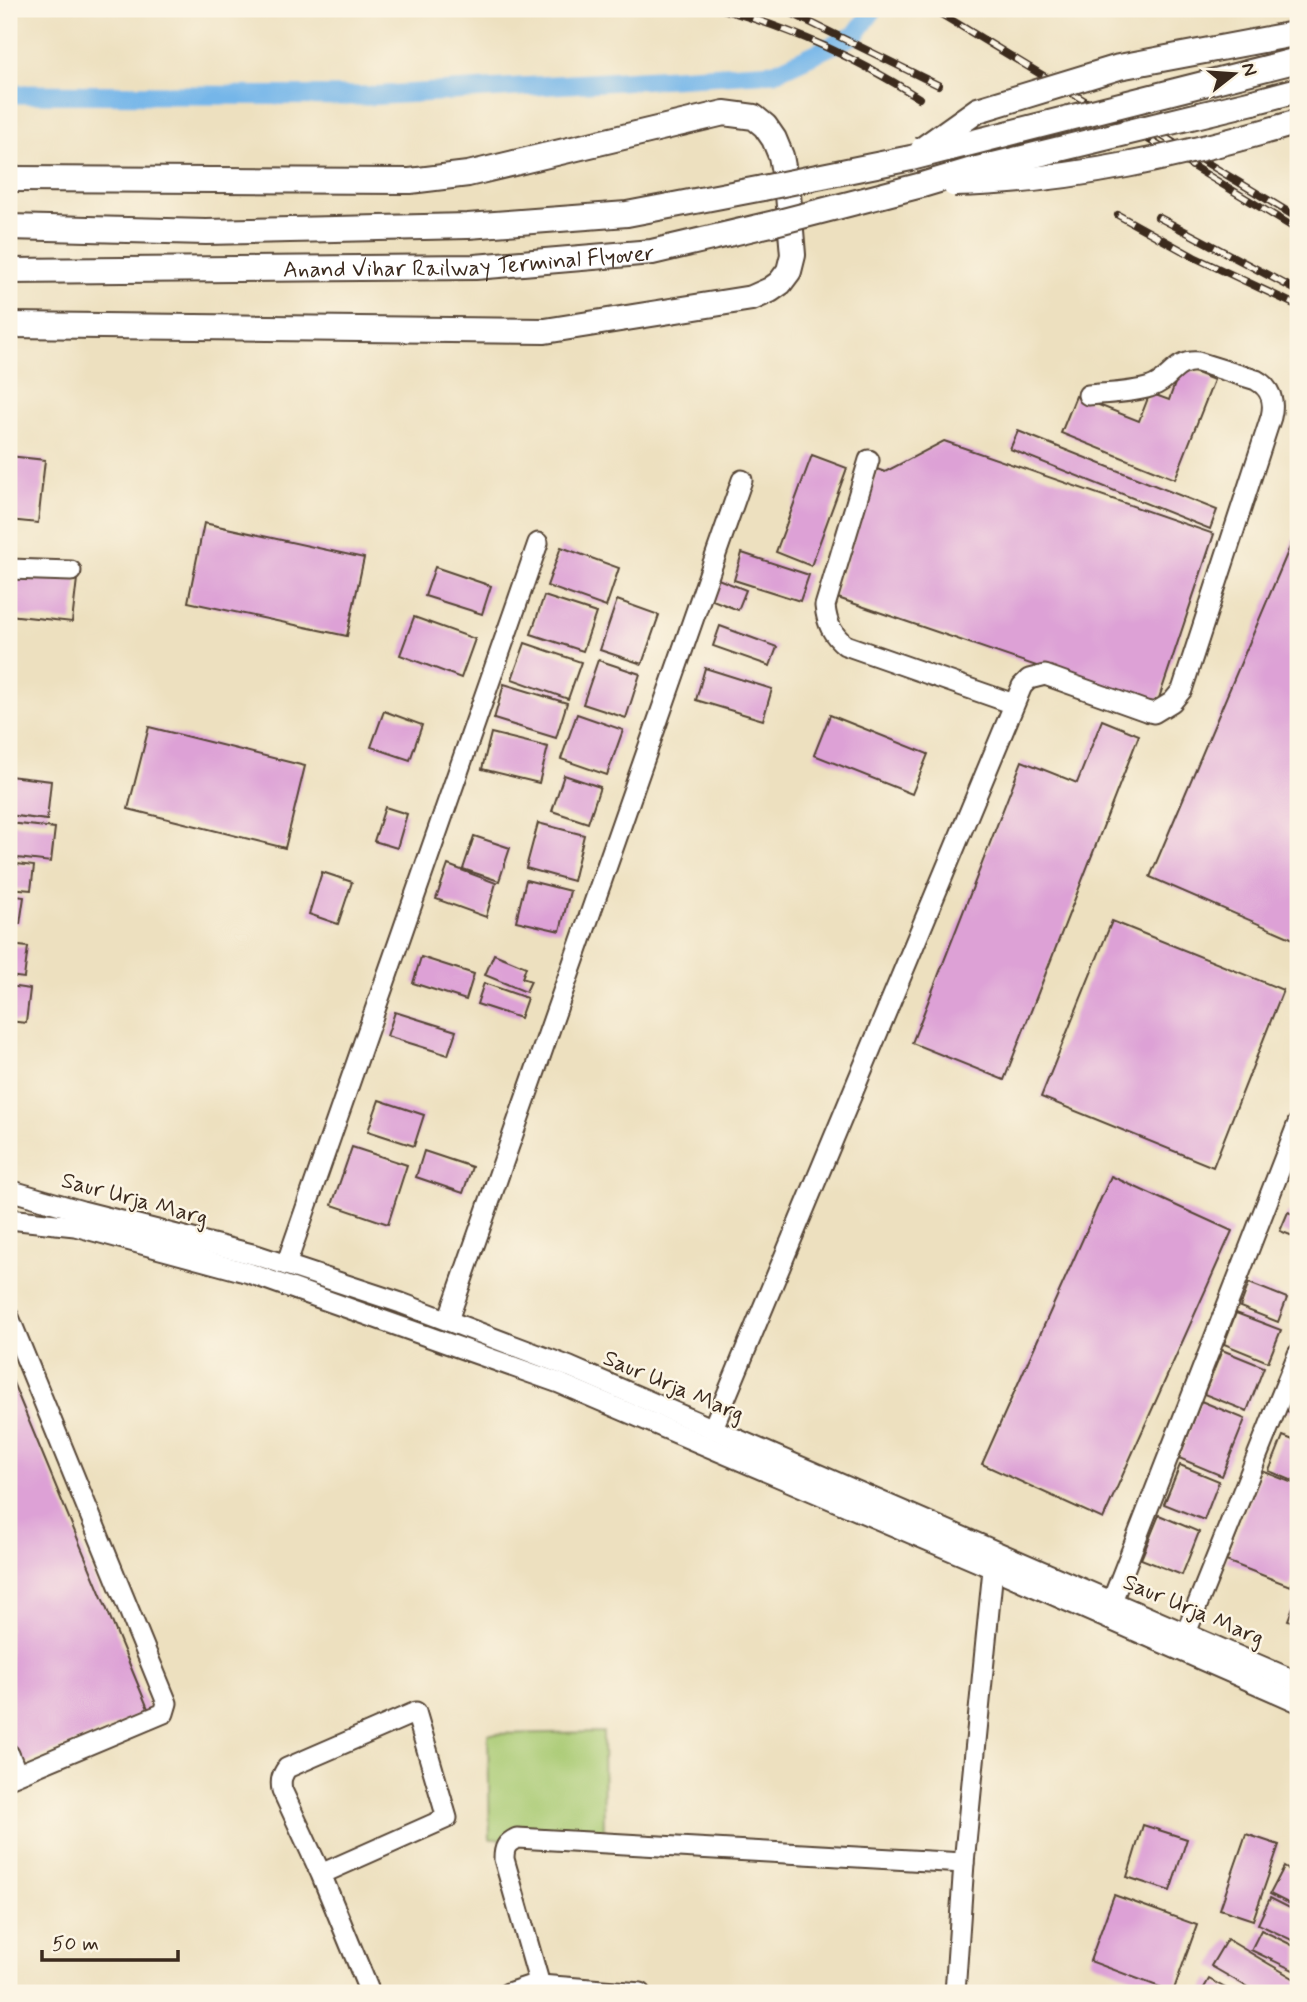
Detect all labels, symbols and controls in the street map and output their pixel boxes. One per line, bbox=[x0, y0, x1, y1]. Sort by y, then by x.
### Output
north arrow bbox=[1198, 38, 1268, 108]
text: N bbox=[1235, 60, 1263, 79]
street label: Anand Vihar Railway Terminal Flyover bbox=[283, 239, 656, 286]
street label: Saur Urja Marg bbox=[58, 1166, 211, 1234]
street label: Saur Urja Marg bbox=[598, 1344, 748, 1430]
street label: Saur Urja Marg bbox=[1118, 1568, 1268, 1654]
scale bar bbox=[42, 1918, 178, 1962]
text: 50 m bbox=[52, 1930, 99, 1958]

